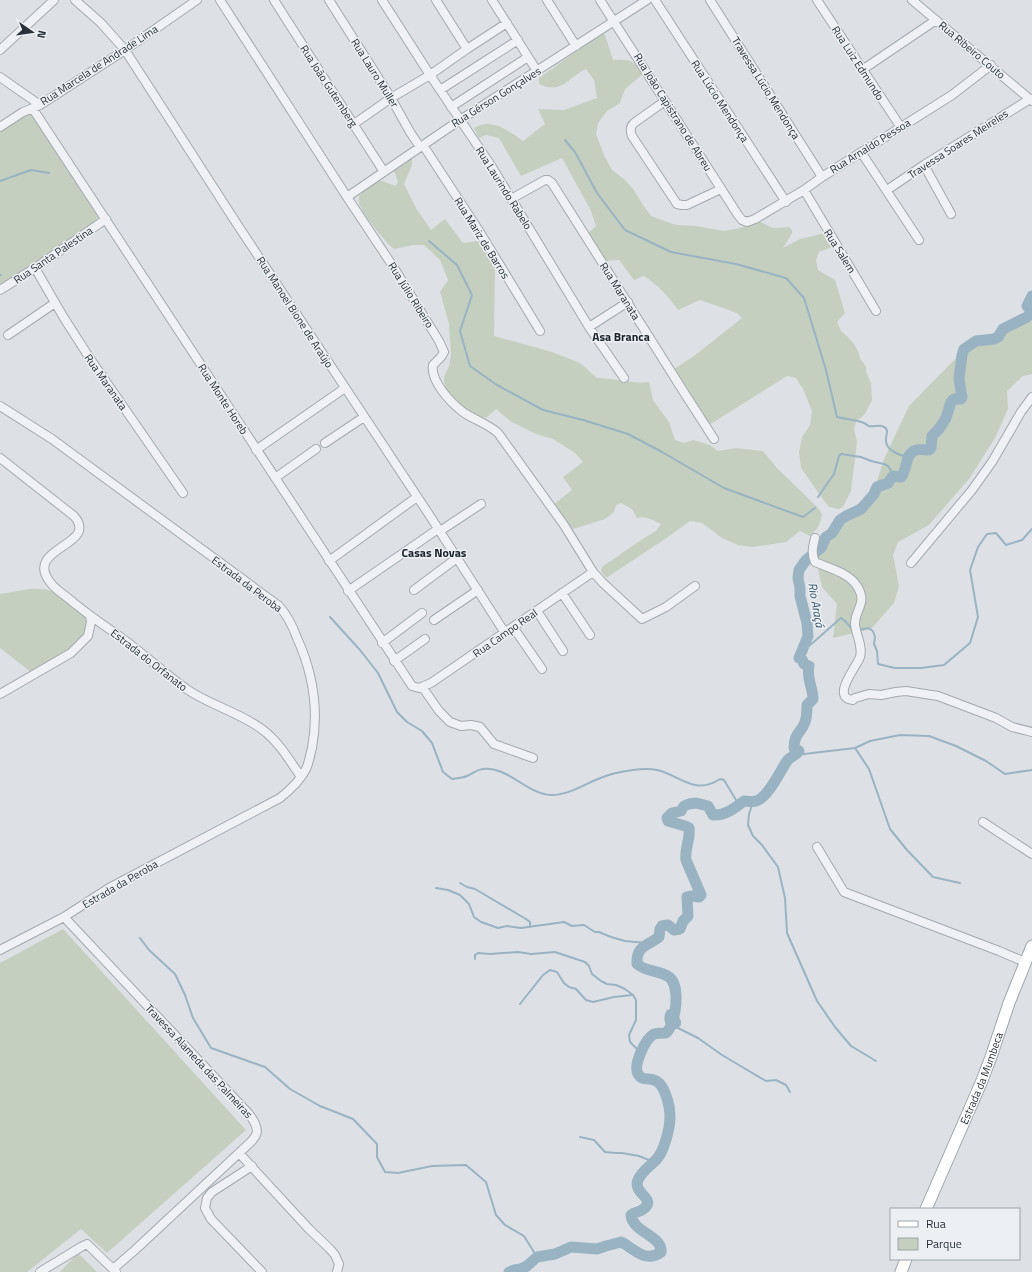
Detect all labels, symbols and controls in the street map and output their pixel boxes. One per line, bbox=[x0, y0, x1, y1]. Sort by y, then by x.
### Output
north arrow bbox=[12, 12, 52, 52]
street label: Rua Ribeiro Couto bbox=[935, 17, 1009, 83]
street label: Rua Marcela de Andrade Lima bbox=[37, 21, 161, 109]
street label: Rua Luiz Edmundo bbox=[828, 23, 888, 103]
text: N bbox=[33, 29, 50, 40]
street label: Travessa Lúcio Mendonça bbox=[728, 34, 804, 143]
street label: Rua Lauro Muller bbox=[347, 35, 403, 111]
street label: Rua João Gutemberg bbox=[296, 42, 362, 131]
street label: Rua João Capistrano de Abreu bbox=[630, 50, 716, 174]
street label: Rua Lúcio Mendonça bbox=[687, 57, 753, 146]
street label: Rua Gérson Gonçalves bbox=[448, 63, 544, 131]
street label: Travessa Soares Meireles bbox=[905, 106, 1011, 182]
street label: Rua Arnaldo Pessoa bbox=[827, 114, 914, 177]
street label: Rua Laurindo Rabelo bbox=[472, 143, 536, 233]
street label: Rua Mariz de Barros bbox=[450, 194, 514, 282]
street label: Rua Santa Palestina bbox=[10, 222, 96, 288]
street label: Rua Salem bbox=[820, 226, 860, 276]
street label: Rua Manoel Bione de Araújo bbox=[253, 253, 337, 371]
street label: Rua Júlio Ribeiro bbox=[384, 259, 438, 331]
street label: Rua Maranata bbox=[596, 259, 644, 323]
district label: Asa Branca bbox=[592, 327, 650, 346]
street label: Rua Maranata bbox=[81, 351, 132, 414]
street label: Rua Monte Horeb bbox=[194, 360, 252, 438]
district label: Casas Novas bbox=[402, 543, 467, 562]
street label: Estrada da Peroba bbox=[208, 552, 286, 616]
water label: Rio Araçá bbox=[803, 581, 830, 630]
street label: Rua Campo Real bbox=[469, 605, 541, 661]
street label: Estrada do Orfanato bbox=[107, 625, 191, 695]
street label: Estrada da Peroba bbox=[79, 856, 161, 912]
street label: Travessa Alameda das Palmeiras bbox=[142, 1000, 256, 1122]
street label: Estrada da Mumbeca bbox=[956, 1030, 1007, 1127]
legend bbox=[890, 1208, 1020, 1260]
text: Rua bbox=[926, 1214, 946, 1233]
text: Parque bbox=[926, 1234, 962, 1253]

